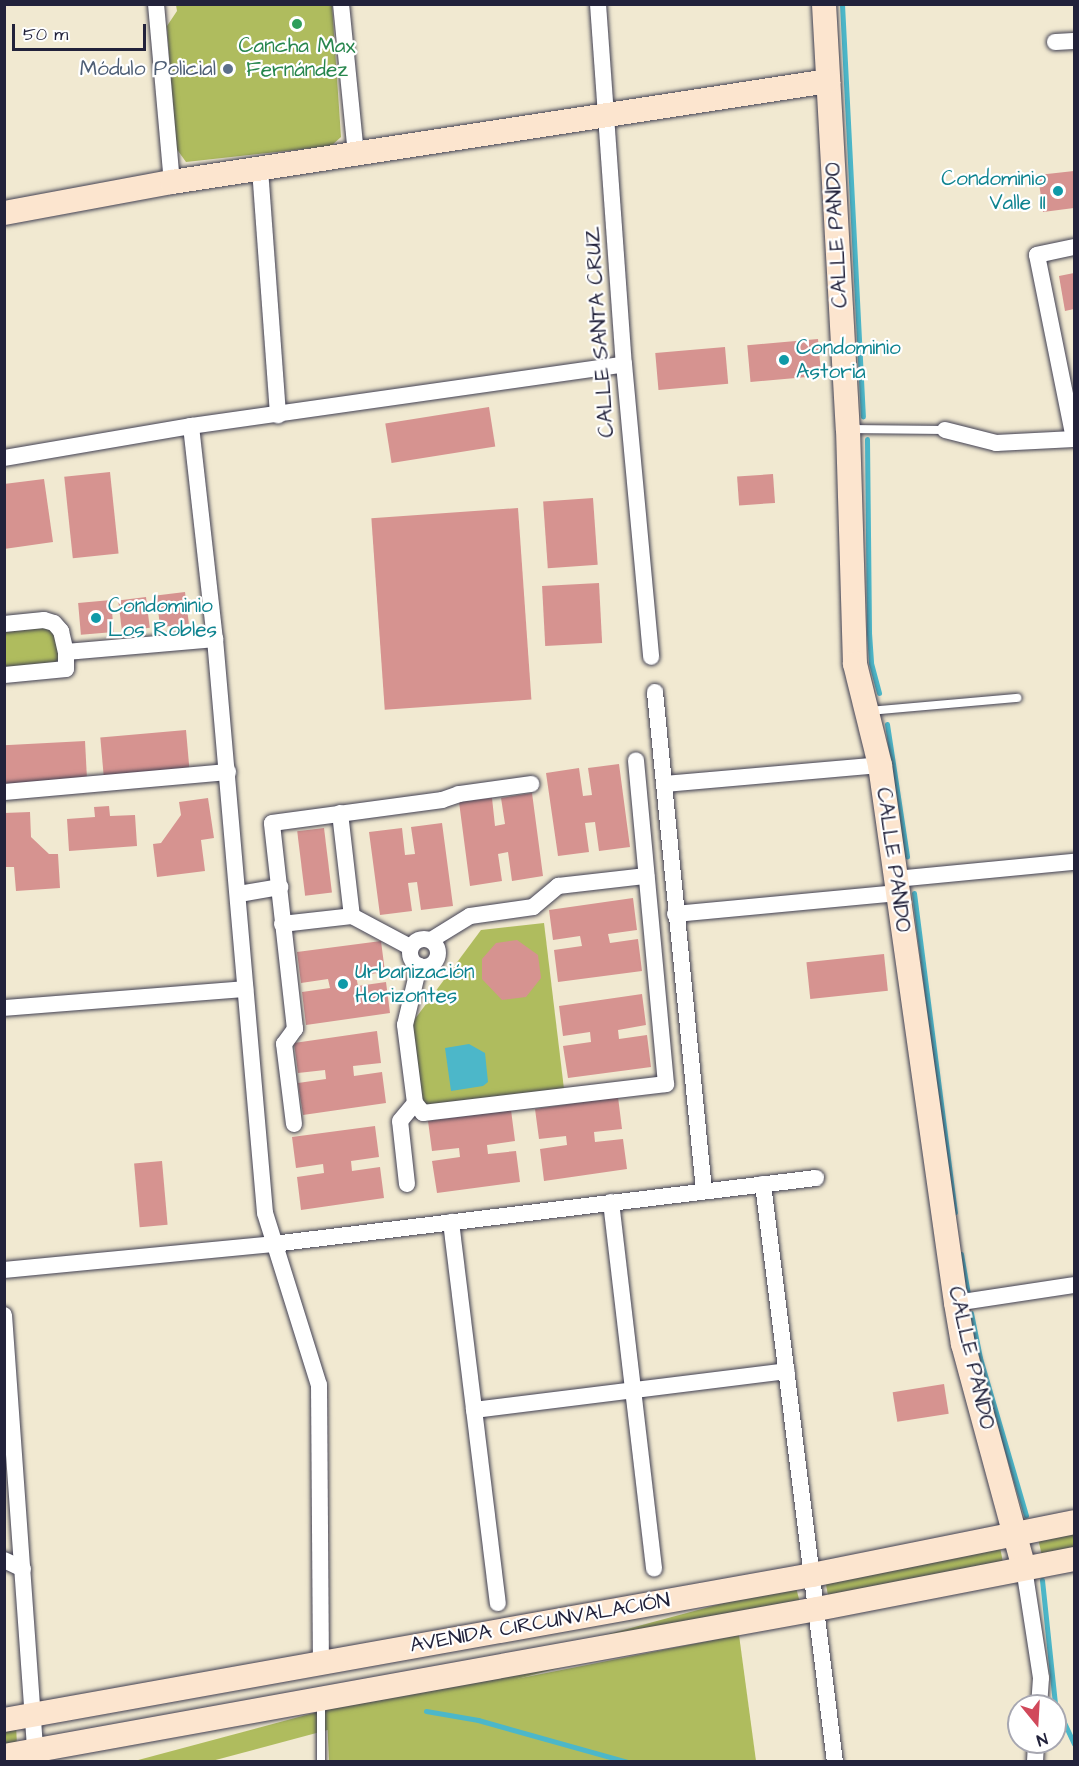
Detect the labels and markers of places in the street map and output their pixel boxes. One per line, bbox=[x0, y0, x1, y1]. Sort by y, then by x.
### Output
marker: Cancha Max Fernández bbox=[290, 17, 304, 31]
place label: Cancha Max Fernández bbox=[239, 33, 355, 83]
place label: Módulo Policial bbox=[80, 56, 216, 82]
marker: Módulo Policial bbox=[221, 62, 235, 76]
place label: Condominio Valle II bbox=[941, 166, 1046, 216]
marker: Condominio Valle II bbox=[1051, 184, 1065, 198]
place label: Condominio Astoria bbox=[796, 335, 901, 385]
marker: Condominio Astoria bbox=[777, 353, 791, 367]
place label: Condominio Los Robles bbox=[108, 593, 217, 643]
marker: Condominio Los Robles bbox=[89, 611, 103, 625]
place label: Urbanización Horizontes bbox=[355, 959, 474, 1009]
marker: Urbanización Horizontes bbox=[336, 977, 350, 991]

